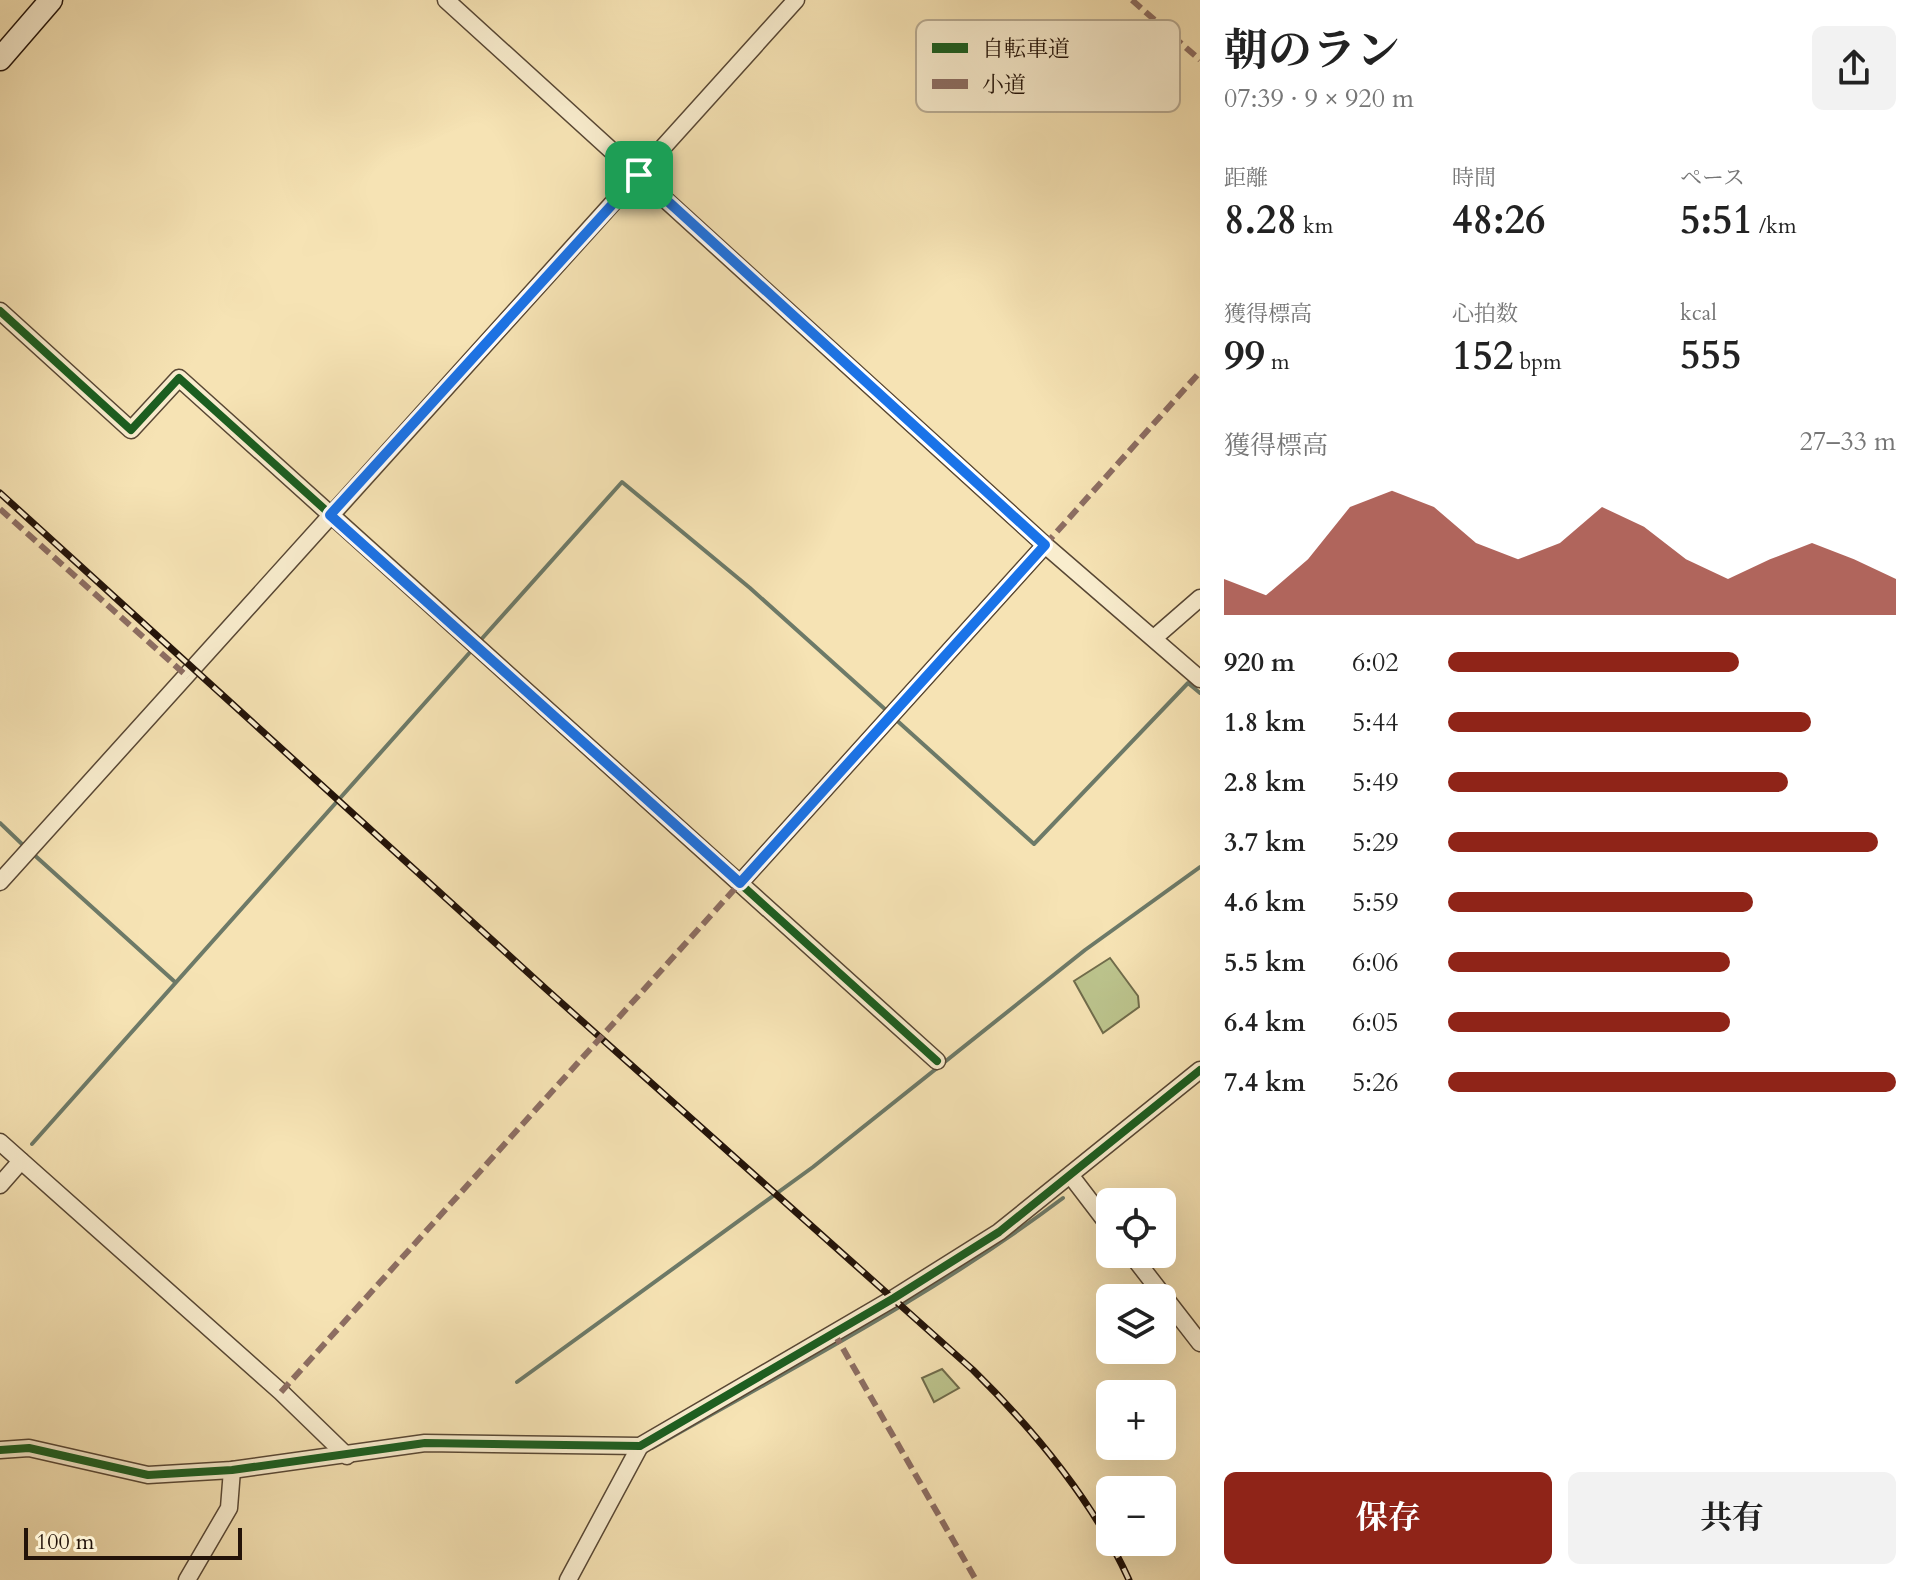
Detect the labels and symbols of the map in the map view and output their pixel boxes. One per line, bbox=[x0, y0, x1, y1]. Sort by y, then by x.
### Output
legend bbox=[916, 20, 1180, 112]
text: 自転車道 bbox=[982, 34, 1070, 64]
text: 小道 bbox=[982, 70, 1026, 100]
pin bbox=[605, 141, 673, 209]
scale bar bbox=[24, 1524, 242, 1560]

